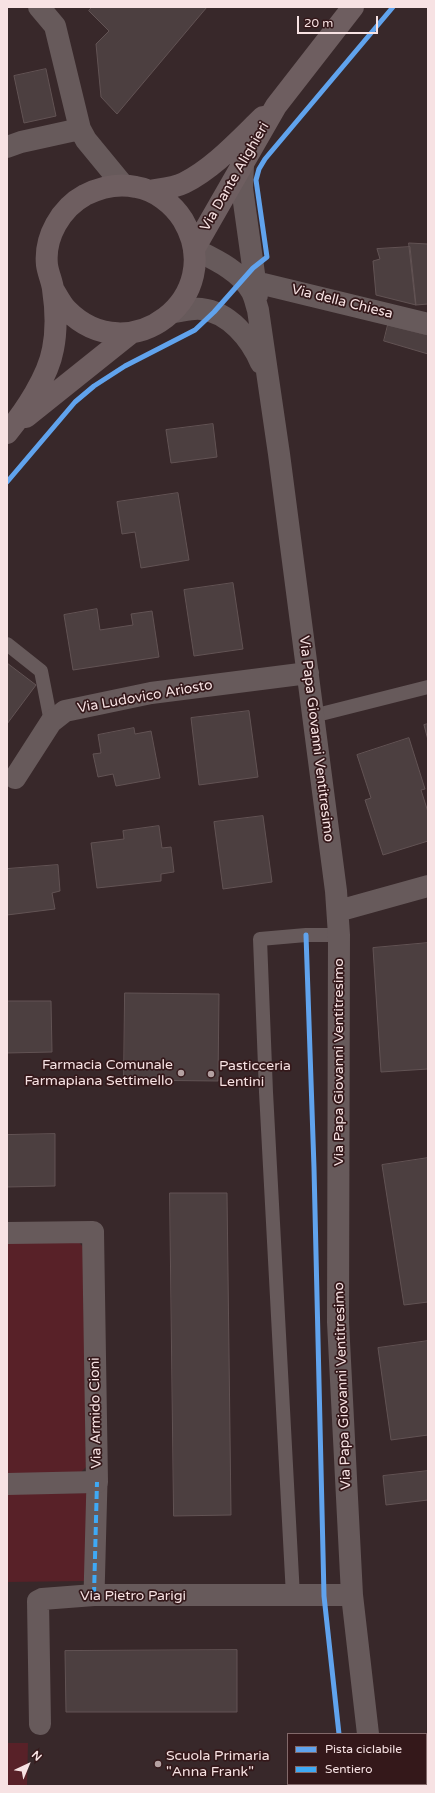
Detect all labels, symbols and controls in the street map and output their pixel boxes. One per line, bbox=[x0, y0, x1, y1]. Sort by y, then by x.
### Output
scale bar bbox=[299, 8, 380, 34]
text: 20 m bbox=[304, 16, 333, 30]
street label: Via Dante Alighieri bbox=[197, 120, 273, 234]
street label: Via della Chiesa bbox=[289, 281, 395, 323]
street label: Via Papa Giovanni Ventitresimo bbox=[295, 635, 337, 843]
street label: Via Ludovico Ariosto bbox=[76, 677, 214, 717]
street label: Via Papa Giovanni Ventitresimo bbox=[331, 958, 347, 1166]
place label: Farmacia Comunale Farmapiana Settimello bbox=[24, 1057, 173, 1090]
place label: Pasticceria Lentini bbox=[219, 1058, 291, 1090]
marker: Farmacia Comunale Farmapiana Settimello bbox=[176, 1068, 186, 1078]
marker: Pasticceria Lentini bbox=[206, 1069, 216, 1079]
street label: Via Papa Giovanni Ventitresimo bbox=[331, 1282, 355, 1490]
street label: Via Armido Cioni bbox=[87, 1357, 105, 1469]
street label: Via Pietro Parigi bbox=[80, 1588, 186, 1604]
legend bbox=[287, 1733, 427, 1785]
text: Pista ciclabile bbox=[325, 1742, 402, 1756]
north arrow bbox=[8, 1745, 48, 1785]
text: N bbox=[29, 1748, 44, 1764]
place label: Scuola Primaria "Anna Frank" bbox=[166, 1748, 270, 1780]
marker: Scuola Primaria "Anna Frank" bbox=[153, 1759, 163, 1769]
text: Sentiero bbox=[325, 1762, 372, 1776]

